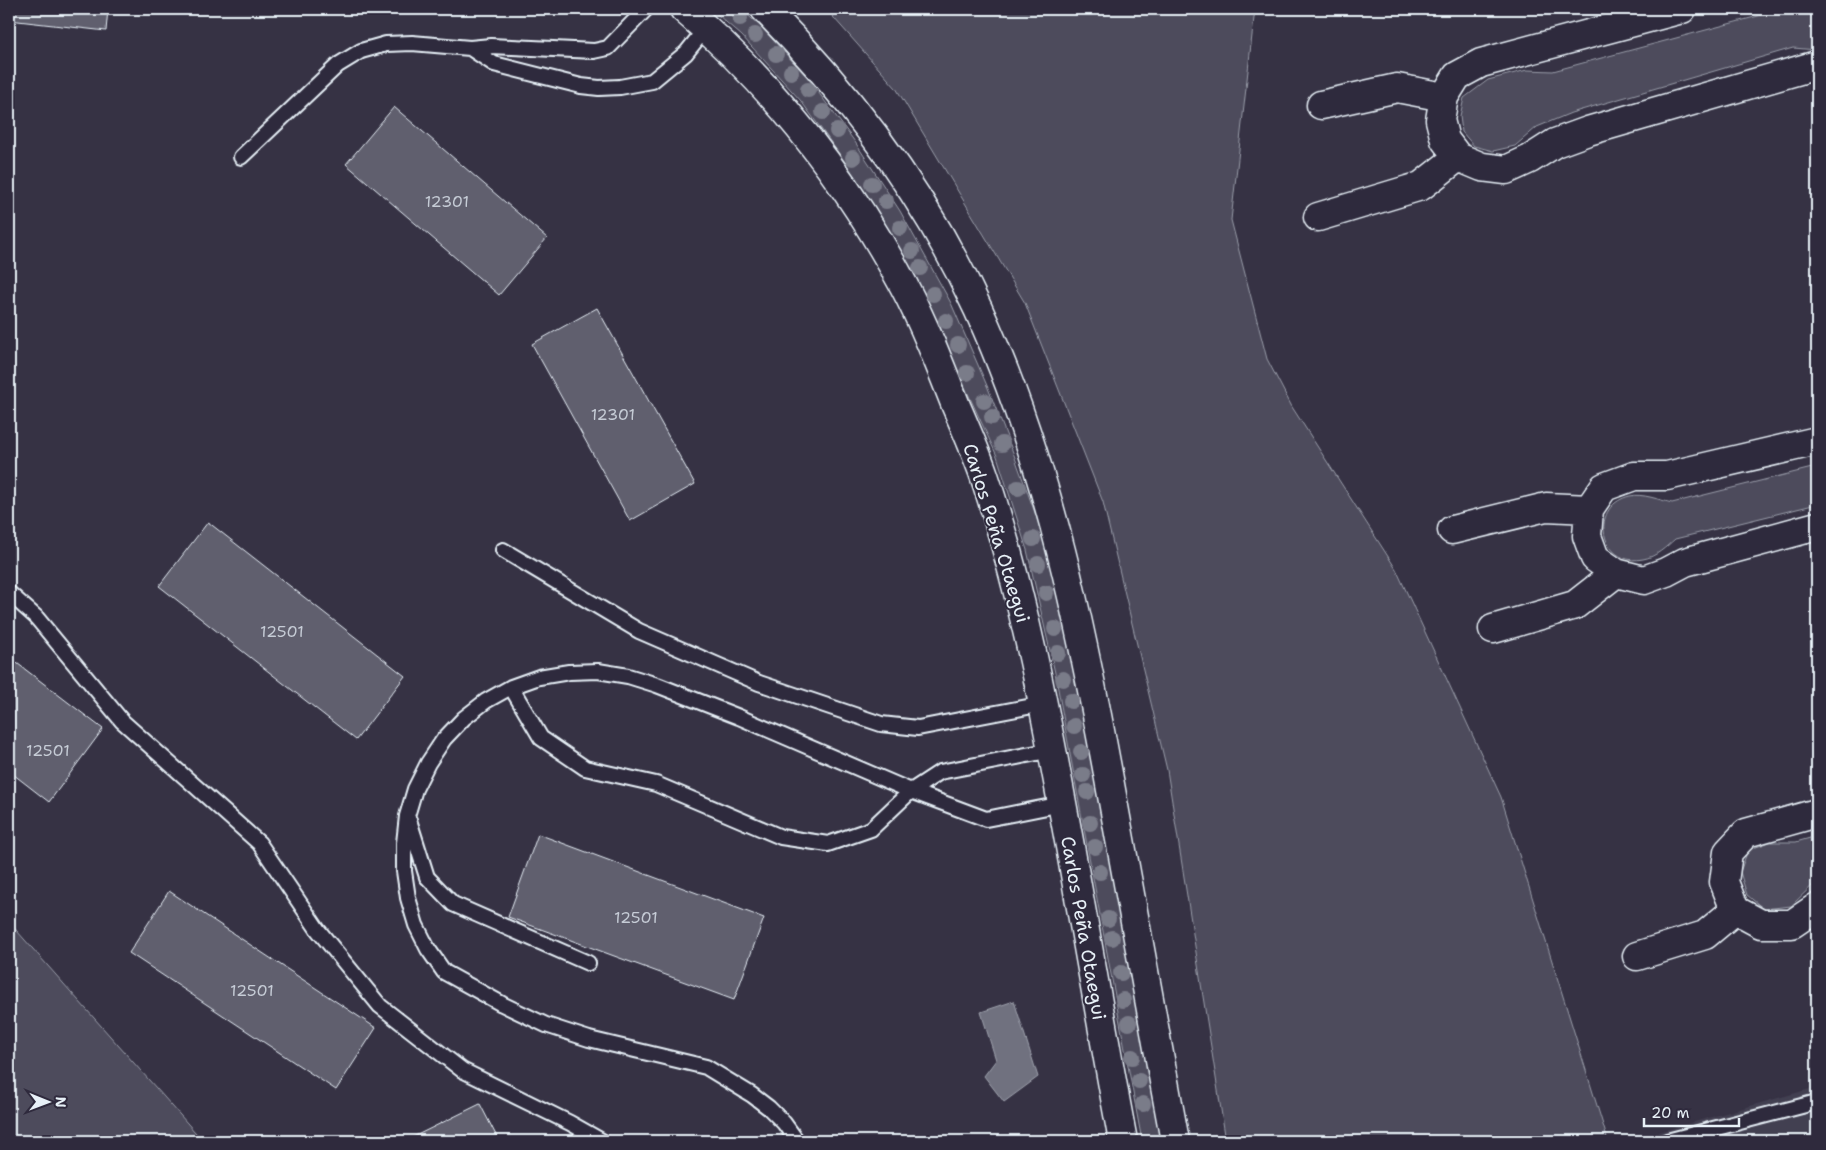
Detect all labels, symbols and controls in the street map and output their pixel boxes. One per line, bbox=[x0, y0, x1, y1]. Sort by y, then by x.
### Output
house number: 12301 bbox=[425, 191, 469, 212]
house number: 12301 bbox=[591, 404, 635, 425]
street label: Carlos Peña Otaegui bbox=[957, 440, 1036, 626]
house number: 12501 bbox=[260, 621, 304, 642]
house number: 12501 bbox=[26, 740, 70, 761]
street label: Carlos Peña Otaegui bbox=[1055, 834, 1112, 1022]
house number: 12501 bbox=[614, 907, 658, 928]
house number: 12501 bbox=[230, 980, 274, 1001]
north arrow bbox=[22, 1078, 72, 1128]
scale bar bbox=[1644, 1095, 1738, 1127]
text: N bbox=[52, 1097, 70, 1108]
text: 20 m bbox=[1651, 1103, 1690, 1123]

